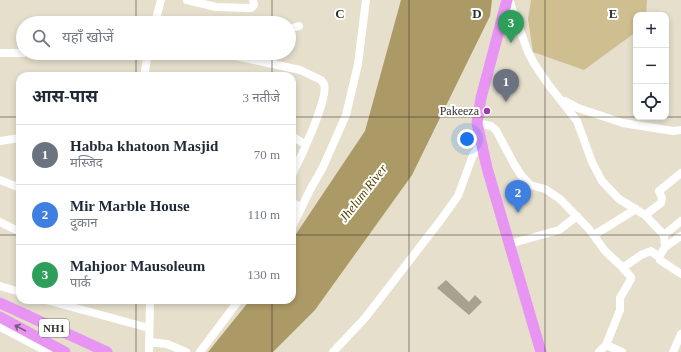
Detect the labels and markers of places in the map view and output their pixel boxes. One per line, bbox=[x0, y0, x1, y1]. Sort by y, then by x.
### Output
pin: 3 bbox=[498, 10, 524, 43]
pin: 1 bbox=[493, 69, 519, 102]
place label: Pakeeza bbox=[440, 104, 480, 118]
marker: Pakeeza bbox=[482, 106, 492, 116]
pin: 2 bbox=[505, 180, 531, 213]

